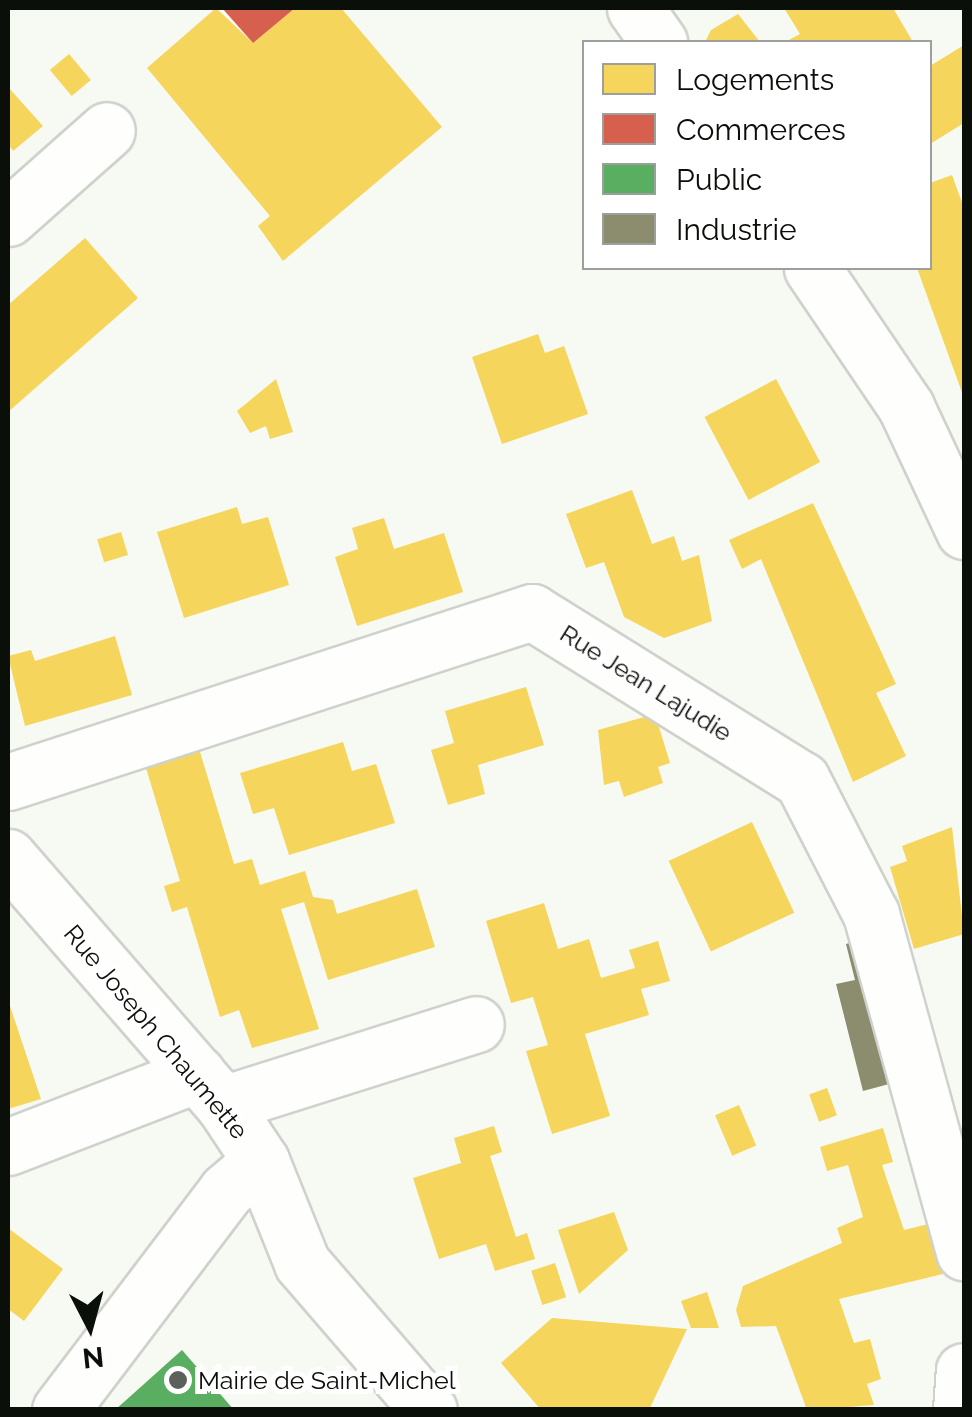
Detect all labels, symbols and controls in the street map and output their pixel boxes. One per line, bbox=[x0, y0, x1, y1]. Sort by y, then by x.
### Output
legend bbox=[582, 40, 932, 270]
text: Logements bbox=[676, 62, 834, 97]
text: Commerces bbox=[676, 112, 846, 147]
text: Public bbox=[676, 162, 762, 197]
text: Industrie bbox=[676, 212, 797, 247]
street label: Rue Jean Lajudie bbox=[554, 618, 738, 748]
street label: Rue Joseph Chaumette bbox=[57, 919, 255, 1145]
north arrow bbox=[40, 1277, 140, 1377]
text: N bbox=[81, 1340, 106, 1375]
place label: Mairie de Saint-Michel bbox=[198, 1365, 455, 1395]
marker: Mairie de Saint-Michel bbox=[167, 1369, 189, 1391]

